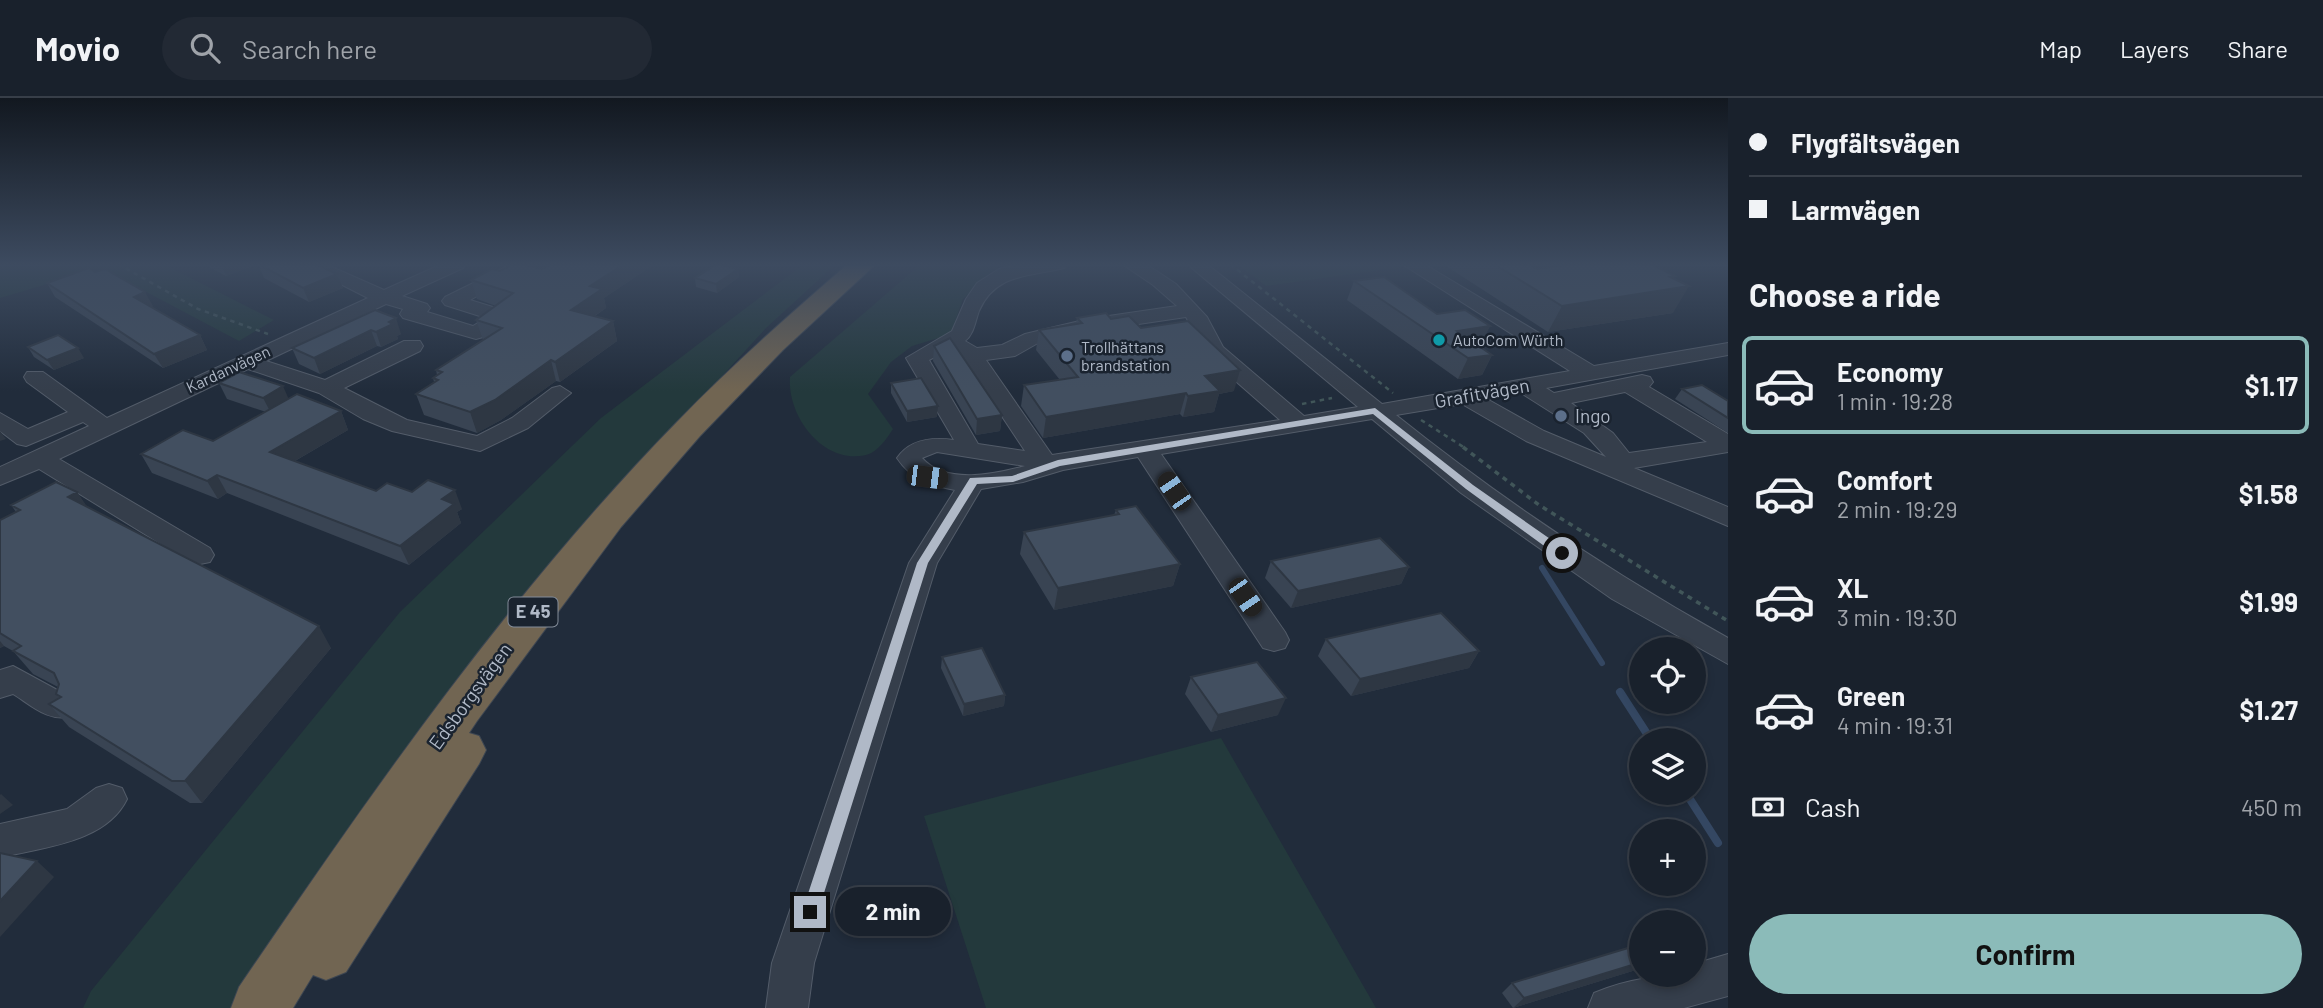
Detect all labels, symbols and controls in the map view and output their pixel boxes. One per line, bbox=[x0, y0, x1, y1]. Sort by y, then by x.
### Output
search box bbox=[162, 17, 652, 80]
text: Movio bbox=[35, 28, 120, 68]
icon: search bbox=[186, 29, 224, 67]
text: Search here bbox=[242, 33, 377, 64]
text: Map bbox=[2039, 34, 2082, 63]
text: Layers bbox=[2120, 34, 2189, 63]
text: Share bbox=[2227, 34, 2288, 63]
text: Flygfältsvägen bbox=[1791, 127, 1960, 158]
text: Larmvägen bbox=[1791, 194, 1920, 225]
text: Choose a ride bbox=[1749, 275, 1941, 313]
place label: AutoCom Würth bbox=[1453, 330, 1563, 349]
marker: AutoCom Würth bbox=[1431, 332, 1447, 348]
place label: Trollhättans brandstation bbox=[1081, 337, 1170, 374]
street label: Kardanvägen bbox=[183, 341, 273, 396]
marker: Trollhättans brandstation bbox=[1059, 348, 1075, 364]
icon: car bbox=[1753, 354, 1816, 417]
text: Economy bbox=[1837, 356, 1943, 387]
text: $1.17 bbox=[2245, 370, 2298, 401]
street label: Grafitvägen bbox=[1433, 373, 1531, 412]
text: 1 min · 19:28 bbox=[1837, 387, 1953, 415]
place label: Ingo bbox=[1575, 404, 1611, 427]
marker: Ingo bbox=[1553, 408, 1569, 424]
icon: car bbox=[1753, 462, 1816, 525]
car bbox=[905, 464, 950, 490]
text: Comfort bbox=[1837, 464, 1933, 495]
car bbox=[1154, 468, 1195, 514]
text: $1.58 bbox=[2239, 478, 2298, 509]
text: 2 min · 19:29 bbox=[1837, 495, 1957, 523]
route start bbox=[1546, 537, 1578, 569]
icon: car bbox=[1753, 570, 1816, 633]
text: XL bbox=[1837, 572, 1868, 603]
car bbox=[1225, 574, 1266, 620]
text: $1.99 bbox=[2239, 586, 2298, 617]
road number: E 45 bbox=[508, 598, 558, 626]
text: 3 min · 19:30 bbox=[1837, 603, 1957, 631]
map controls bbox=[1629, 637, 1706, 987]
button: locate bbox=[1629, 637, 1706, 714]
street label: Edsborgsvägen bbox=[423, 638, 516, 753]
icon: car bbox=[1753, 678, 1816, 741]
text: Green bbox=[1837, 680, 1905, 711]
text: $1.27 bbox=[2239, 694, 2298, 725]
text: 4 min · 19:31 bbox=[1837, 711, 1953, 739]
button: layers bbox=[1629, 728, 1706, 805]
icon: cash bbox=[1749, 788, 1787, 826]
text: Cash bbox=[1805, 791, 1860, 822]
text: 450 m bbox=[2241, 793, 2302, 821]
button: + bbox=[1629, 819, 1706, 896]
callout: 2 min bbox=[834, 888, 950, 936]
route end bbox=[794, 896, 826, 928]
text: 2 min bbox=[865, 897, 921, 925]
button: − bbox=[1629, 910, 1706, 987]
button: Confirm bbox=[1749, 914, 2302, 994]

